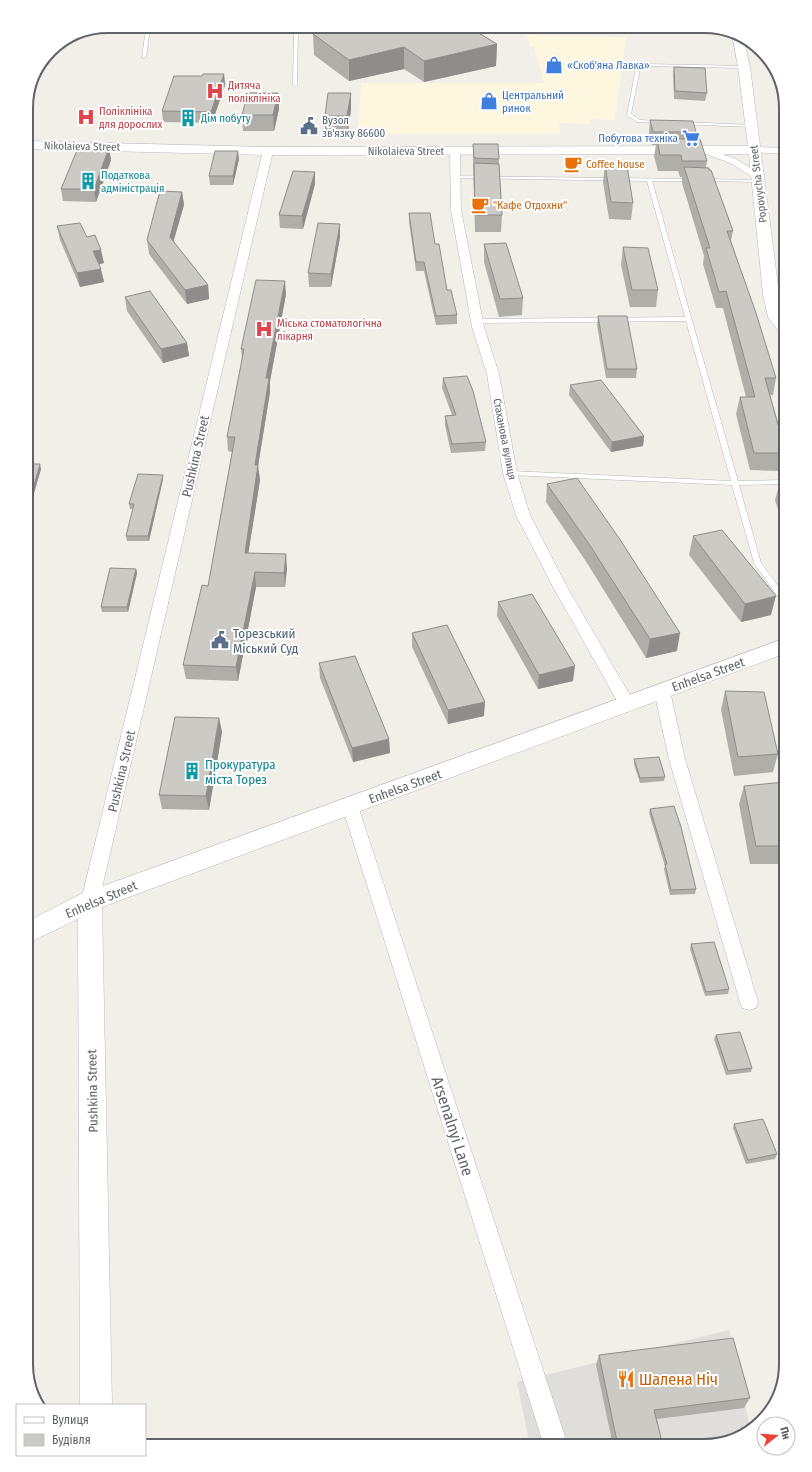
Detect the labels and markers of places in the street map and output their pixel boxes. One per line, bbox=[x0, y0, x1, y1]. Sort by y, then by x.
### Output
shop icon: «Скоб'яна Лавка» bbox=[544, 55, 564, 75]
place label: «Скоб'яна Лавка» bbox=[567, 59, 650, 72]
place label: Дитяча поліклініка bbox=[227, 79, 281, 105]
hospital icon: Дитяча поліклініка bbox=[205, 81, 225, 101]
place label: Центральний ринок bbox=[502, 89, 564, 115]
shop icon: Центральний ринок bbox=[479, 91, 499, 111]
place label: Поліклініка для дорослих bbox=[99, 105, 163, 131]
hospital icon: Поліклініка для дорослих bbox=[76, 107, 96, 127]
building icon: Дім побуту bbox=[178, 108, 198, 128]
place label: Дім побуту bbox=[200, 112, 251, 125]
place label: Вузол зв'язку 86600 bbox=[322, 114, 385, 140]
public building icon: Вузол зв'язку 86600 bbox=[299, 116, 319, 136]
supermarket icon: Побутова техніка bbox=[681, 128, 701, 148]
place label: Побутова техніка bbox=[598, 132, 678, 145]
cafe icon: Coffee house bbox=[563, 154, 583, 174]
place label: Coffee house bbox=[586, 158, 645, 171]
place label: Податкова адміністрація bbox=[101, 169, 164, 195]
building icon: Податкова адміністрація bbox=[78, 171, 98, 191]
cafe icon: "Кафе Отдохни" bbox=[470, 195, 490, 215]
place label: "Кафе Отдохни" bbox=[493, 199, 567, 212]
place label: Міська стоматологічна лікарня bbox=[277, 317, 382, 343]
hospital icon: Міська стоматологічна лікарня bbox=[254, 319, 274, 339]
place label: Торезський Міський Суд bbox=[233, 626, 299, 656]
public building icon: Торезський Міський Суд bbox=[210, 630, 230, 650]
place label: Прокуратура міста Торез bbox=[205, 757, 276, 787]
building icon: Прокуратура міста Торез bbox=[182, 761, 202, 781]
restaurant icon: Шалена Нiч bbox=[616, 1369, 636, 1389]
place label: Шалена Нiч bbox=[639, 1370, 718, 1389]

